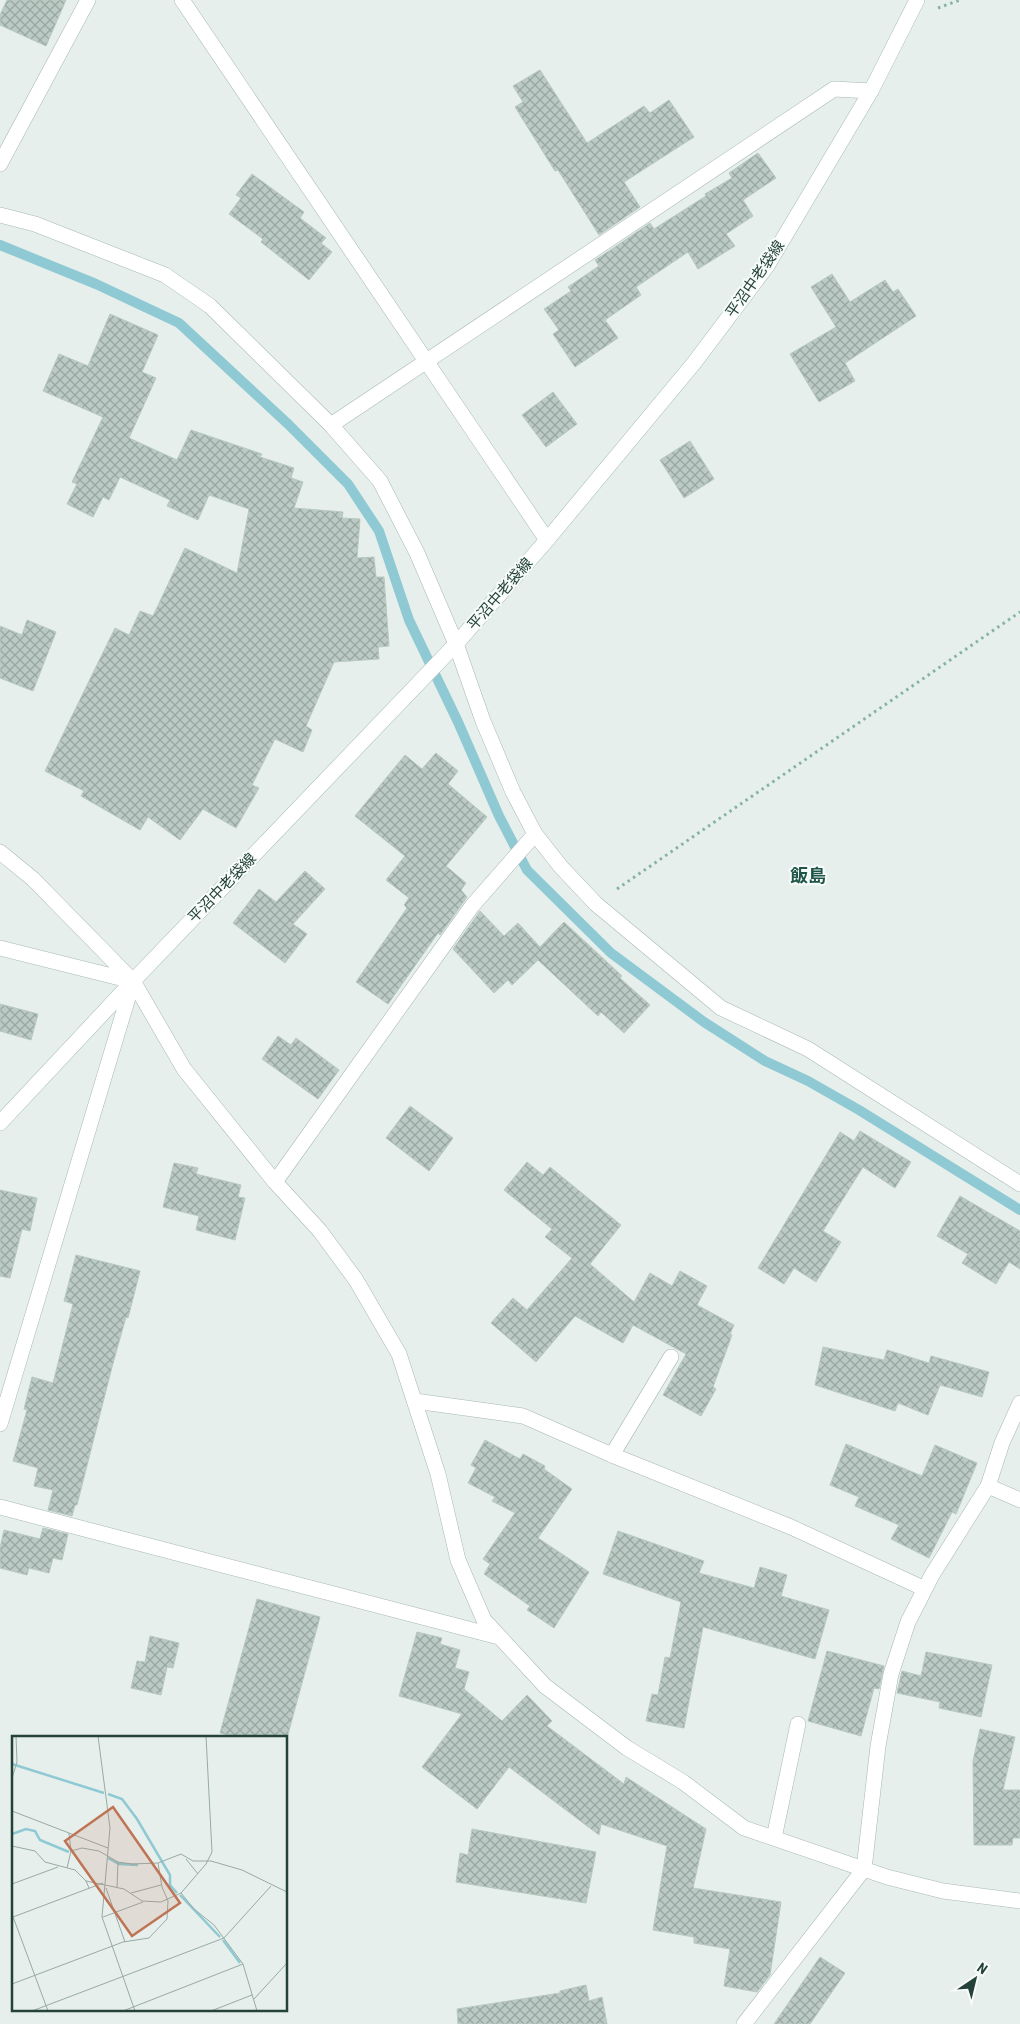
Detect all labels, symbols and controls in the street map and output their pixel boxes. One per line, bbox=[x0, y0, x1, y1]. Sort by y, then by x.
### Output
street label: 平沼中老袋線 bbox=[722, 237, 788, 321]
street label: 平沼中老袋線 bbox=[464, 554, 536, 634]
street label: 平沼中老袋線 bbox=[184, 849, 260, 927]
district label: 飯島 bbox=[790, 865, 826, 886]
inset map bbox=[12, 1736, 288, 2012]
north arrow bbox=[950, 1954, 1000, 2004]
text: N bbox=[974, 1959, 991, 1977]

